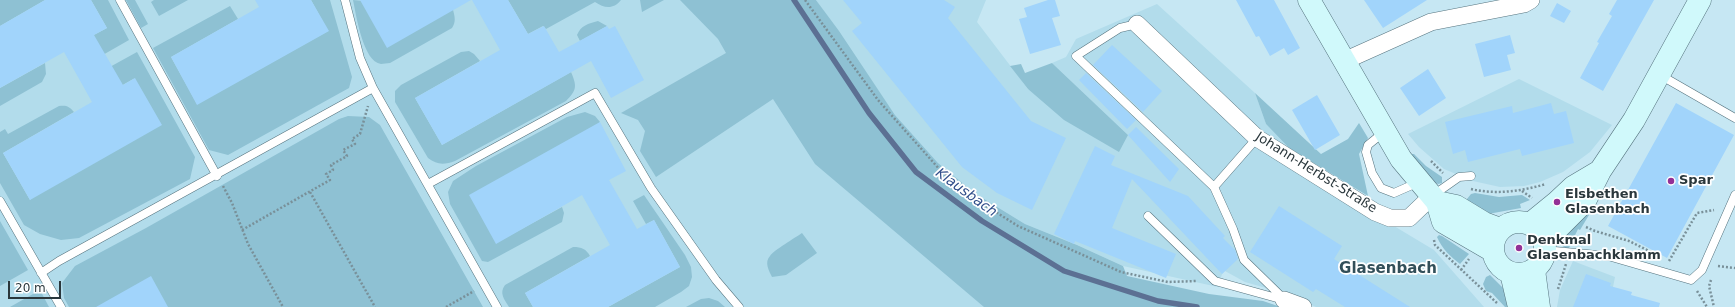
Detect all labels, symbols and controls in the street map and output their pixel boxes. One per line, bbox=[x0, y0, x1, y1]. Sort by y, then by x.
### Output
street label: Johann-Herbst-Straße bbox=[1253, 129, 1379, 217]
water label: Klausbach bbox=[932, 165, 1000, 221]
place label: Spar bbox=[1679, 173, 1713, 189]
marker: Spar bbox=[1666, 176, 1676, 186]
place label: Elsbethen Glasenbach bbox=[1565, 187, 1650, 218]
marker: Elsbethen Glasenbach bbox=[1552, 197, 1562, 207]
place label: Denkmal Glasenbachklamm bbox=[1527, 233, 1661, 264]
marker: Denkmal Glasenbachklamm bbox=[1514, 243, 1524, 253]
district label: Glasenbach bbox=[1339, 260, 1437, 278]
scale bar bbox=[10, 273, 63, 299]
text: 20 m bbox=[15, 281, 46, 295]

